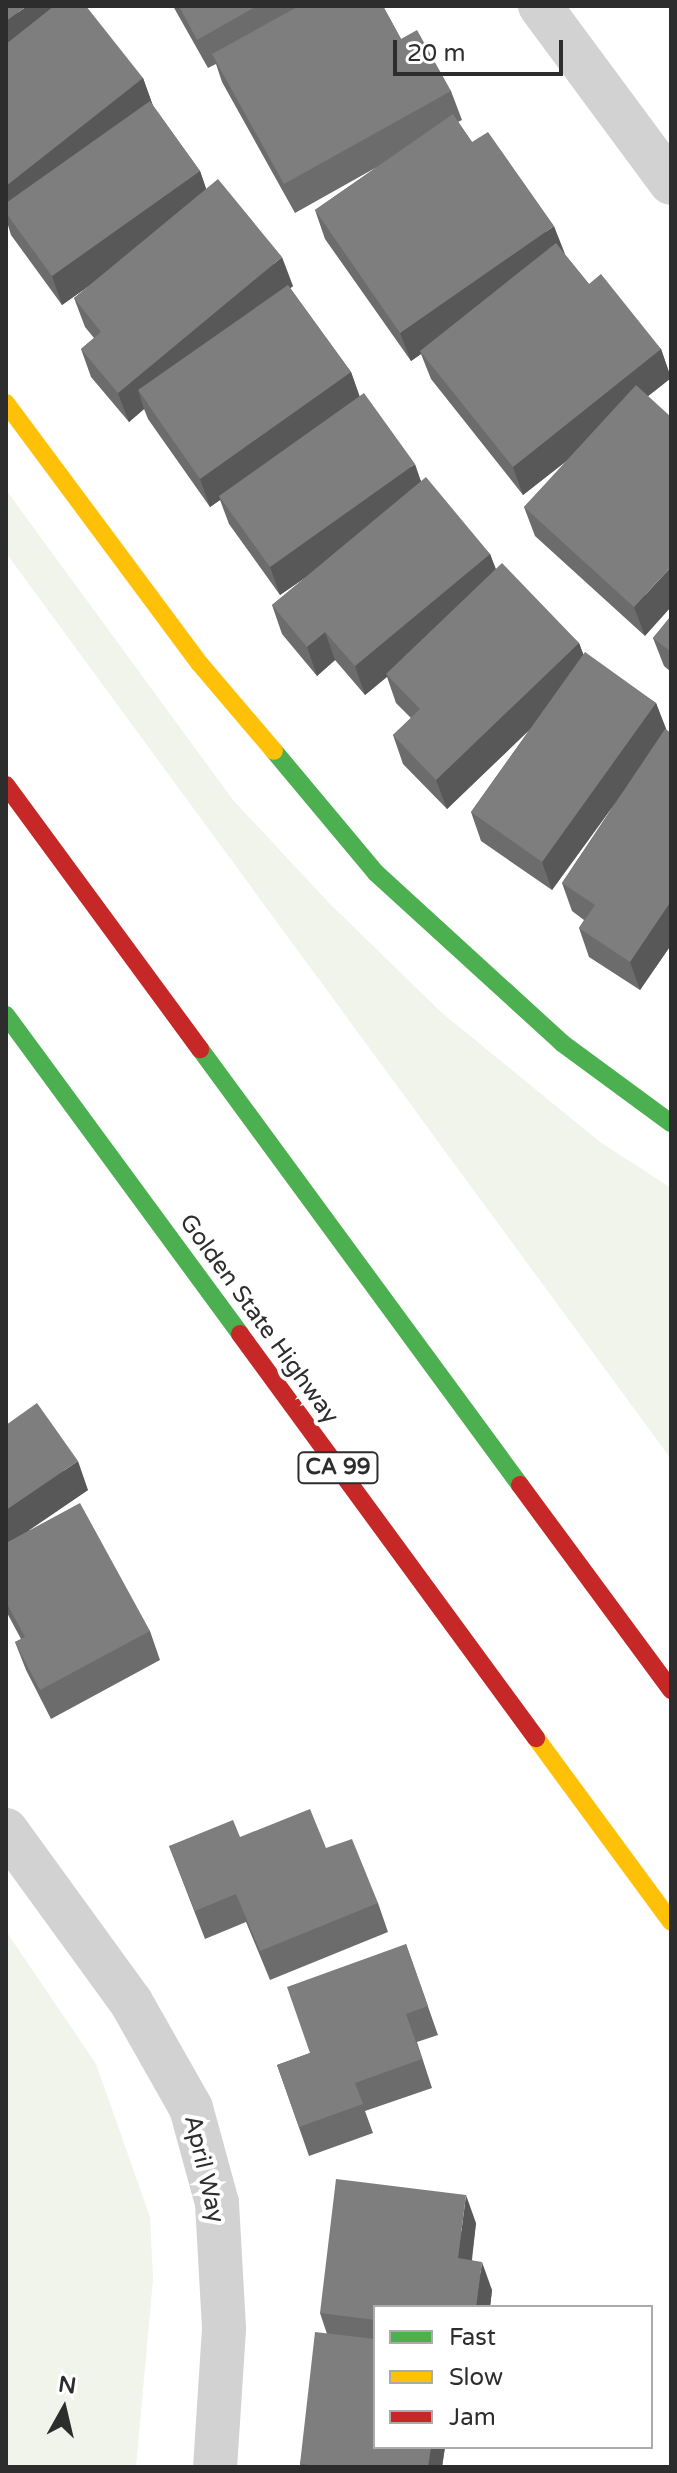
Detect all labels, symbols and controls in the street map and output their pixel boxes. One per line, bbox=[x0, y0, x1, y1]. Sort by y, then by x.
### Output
scale bar bbox=[397, 24, 567, 74]
text: 20 m bbox=[407, 39, 465, 68]
street label: Golden State Highway bbox=[173, 1209, 345, 1429]
road number: CA 99 bbox=[296, 1450, 380, 1486]
street label: April Way bbox=[178, 2112, 230, 2226]
legend bbox=[373, 2305, 653, 2449]
text: Fast bbox=[449, 2323, 496, 2352]
text: Slow bbox=[449, 2363, 503, 2392]
north arrow bbox=[24, 2369, 104, 2449]
text: N bbox=[57, 2371, 78, 2399]
text: Jam bbox=[449, 2403, 496, 2432]

